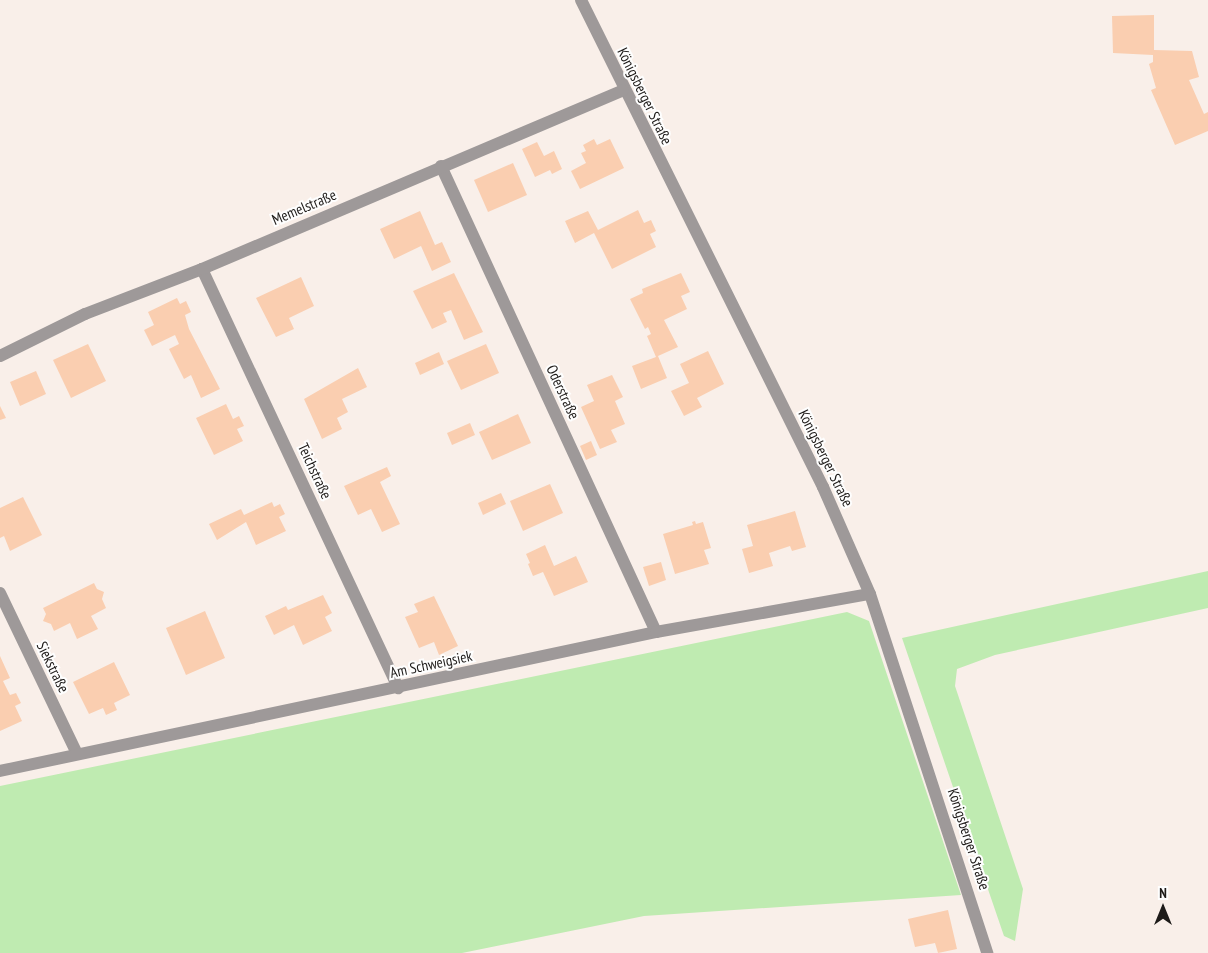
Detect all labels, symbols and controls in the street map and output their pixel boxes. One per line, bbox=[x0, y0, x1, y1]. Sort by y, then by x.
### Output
street label: Königsberger Straße bbox=[614, 45, 676, 147]
street label: Memelstraße bbox=[269, 185, 339, 229]
street label: Oderstraße bbox=[543, 362, 583, 422]
street label: Königsberger Straße bbox=[795, 407, 857, 509]
street label: Teichstraße bbox=[294, 440, 336, 502]
street label: Siekstraße bbox=[33, 639, 73, 695]
street label: Am Schweigsiek bbox=[388, 647, 474, 681]
street label: Königsberger Straße bbox=[944, 786, 994, 892]
north arrow bbox=[1138, 883, 1188, 933]
text: N bbox=[1159, 884, 1167, 902]

